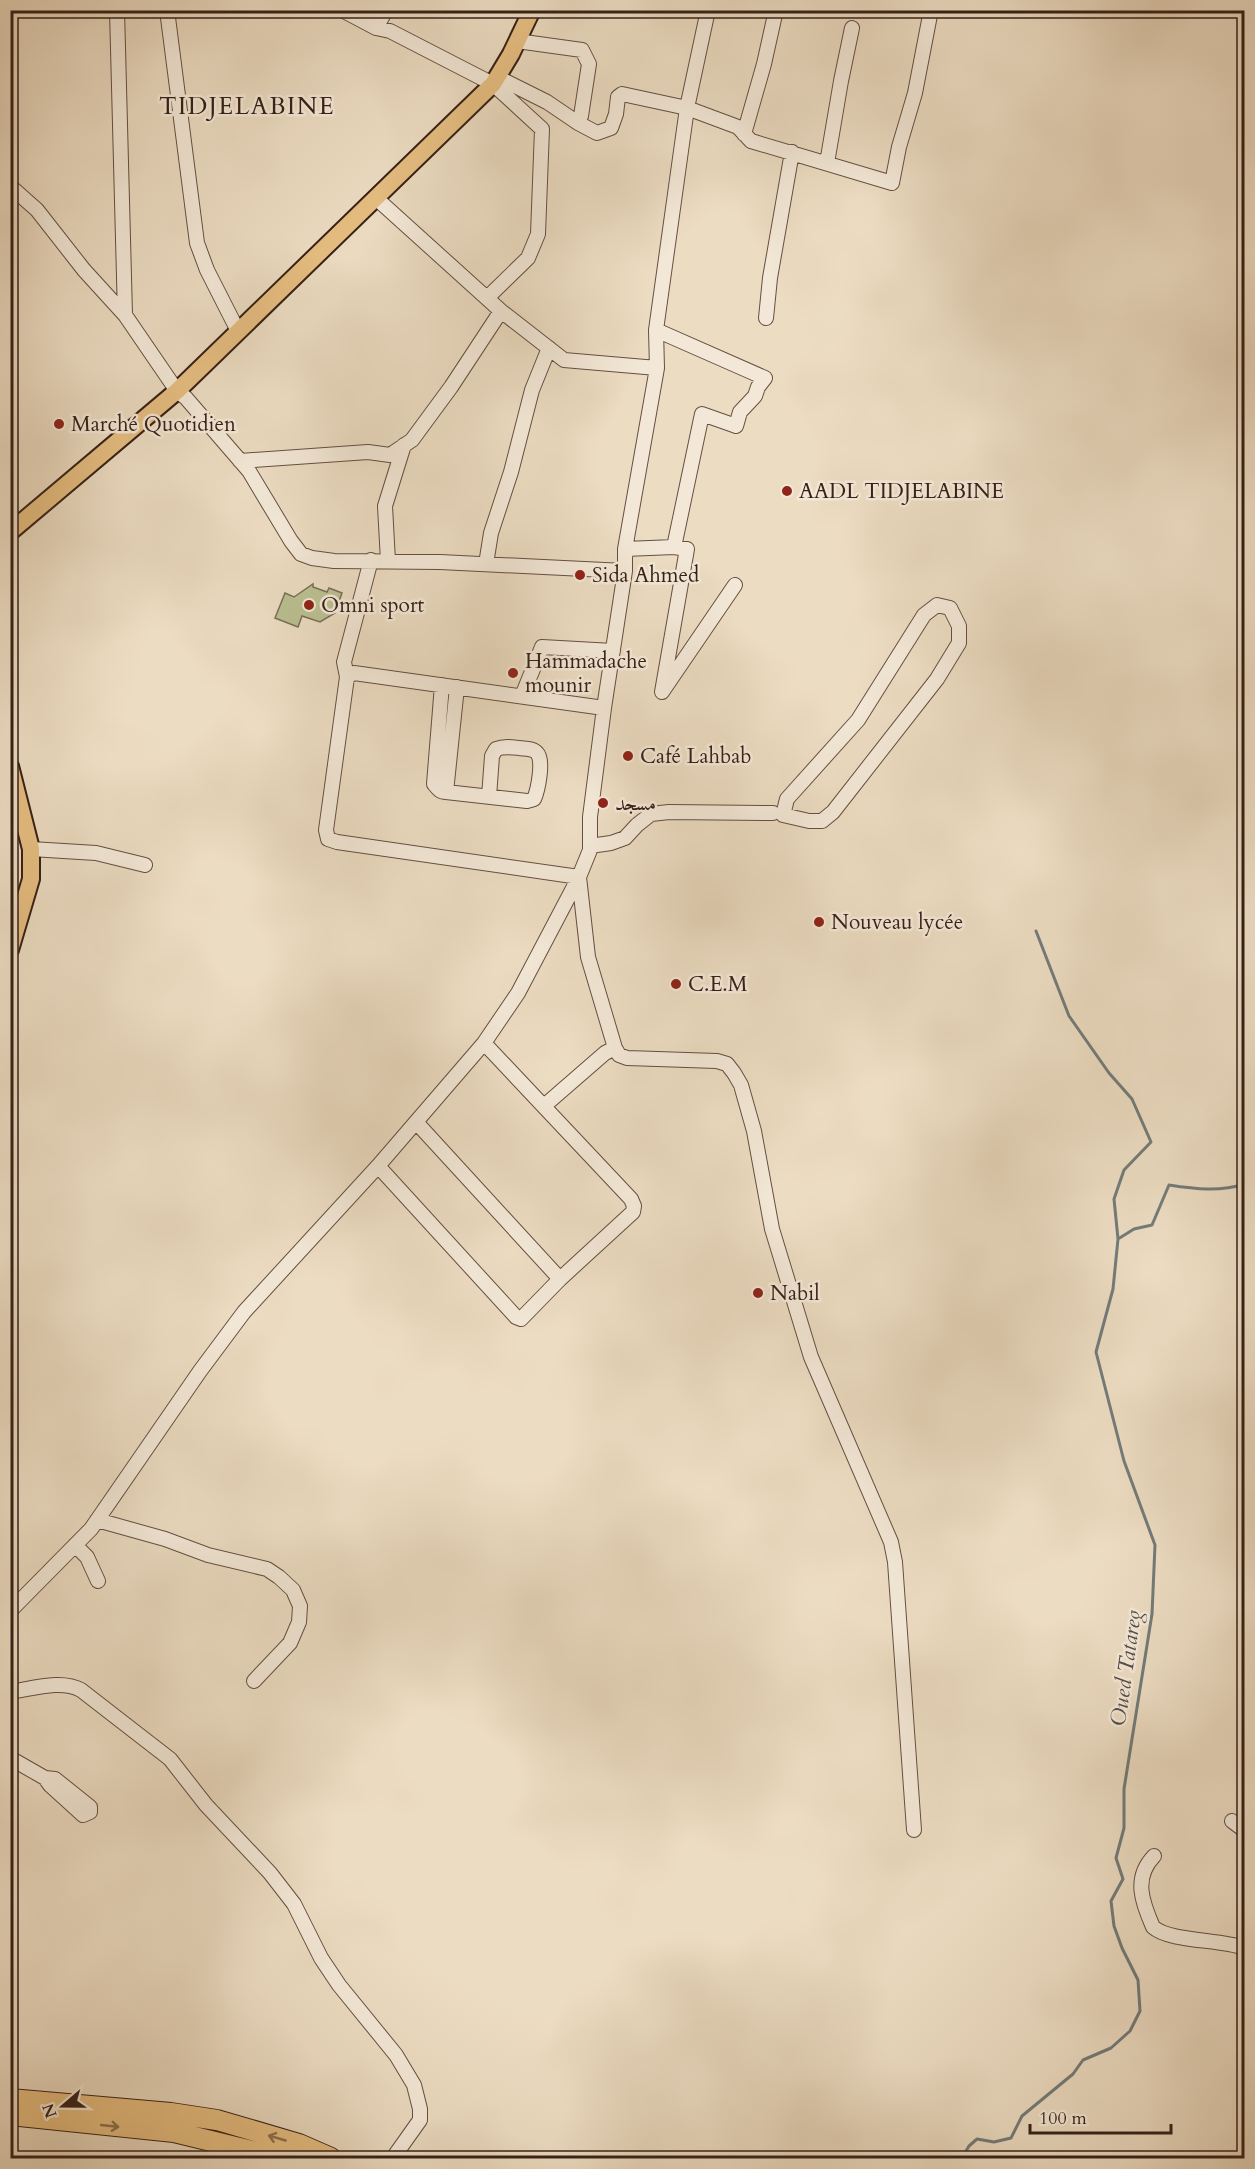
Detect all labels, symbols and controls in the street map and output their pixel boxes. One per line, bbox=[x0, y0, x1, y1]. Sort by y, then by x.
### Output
district label: TIDJELABINE bbox=[159, 90, 335, 123]
place label: Marché Quotidien bbox=[71, 410, 236, 439]
marker: Marché Quotidien bbox=[52, 417, 66, 431]
place label: AADL TIDJELABINE bbox=[799, 477, 1004, 506]
marker: AADL TIDJELABINE bbox=[780, 484, 794, 498]
place label: Sida Ahmed bbox=[592, 561, 699, 590]
marker: Sida Ahmed bbox=[573, 568, 587, 582]
place label: Omni sport bbox=[321, 591, 425, 620]
marker: Omni sport bbox=[302, 598, 316, 612]
place label: Hammadache mounir bbox=[525, 647, 647, 700]
marker: Hammadache mounir bbox=[506, 666, 520, 680]
place label: Café Lahbab bbox=[640, 742, 752, 771]
marker: Café Lahbab bbox=[621, 749, 635, 763]
place label: مسجد bbox=[615, 789, 656, 818]
marker: مسجد bbox=[596, 796, 610, 810]
place label: Nouveau lycée bbox=[831, 908, 963, 937]
marker: Nouveau lycée bbox=[812, 915, 826, 929]
place label: C.E.M bbox=[688, 970, 748, 999]
marker: C.E.M bbox=[669, 977, 683, 991]
place label: Nabil bbox=[770, 1279, 820, 1308]
marker: Nabil bbox=[751, 1286, 765, 1300]
water label: Oued Tatareg bbox=[1103, 1608, 1149, 1728]
north arrow bbox=[33, 2076, 93, 2136]
scale bar bbox=[1030, 2097, 1171, 2135]
text: N bbox=[37, 2100, 63, 2121]
text: 100 m bbox=[1039, 2106, 1087, 2131]
one-way arrow bbox=[100, 2121, 120, 2132]
one-way arrow bbox=[268, 2132, 287, 2143]

